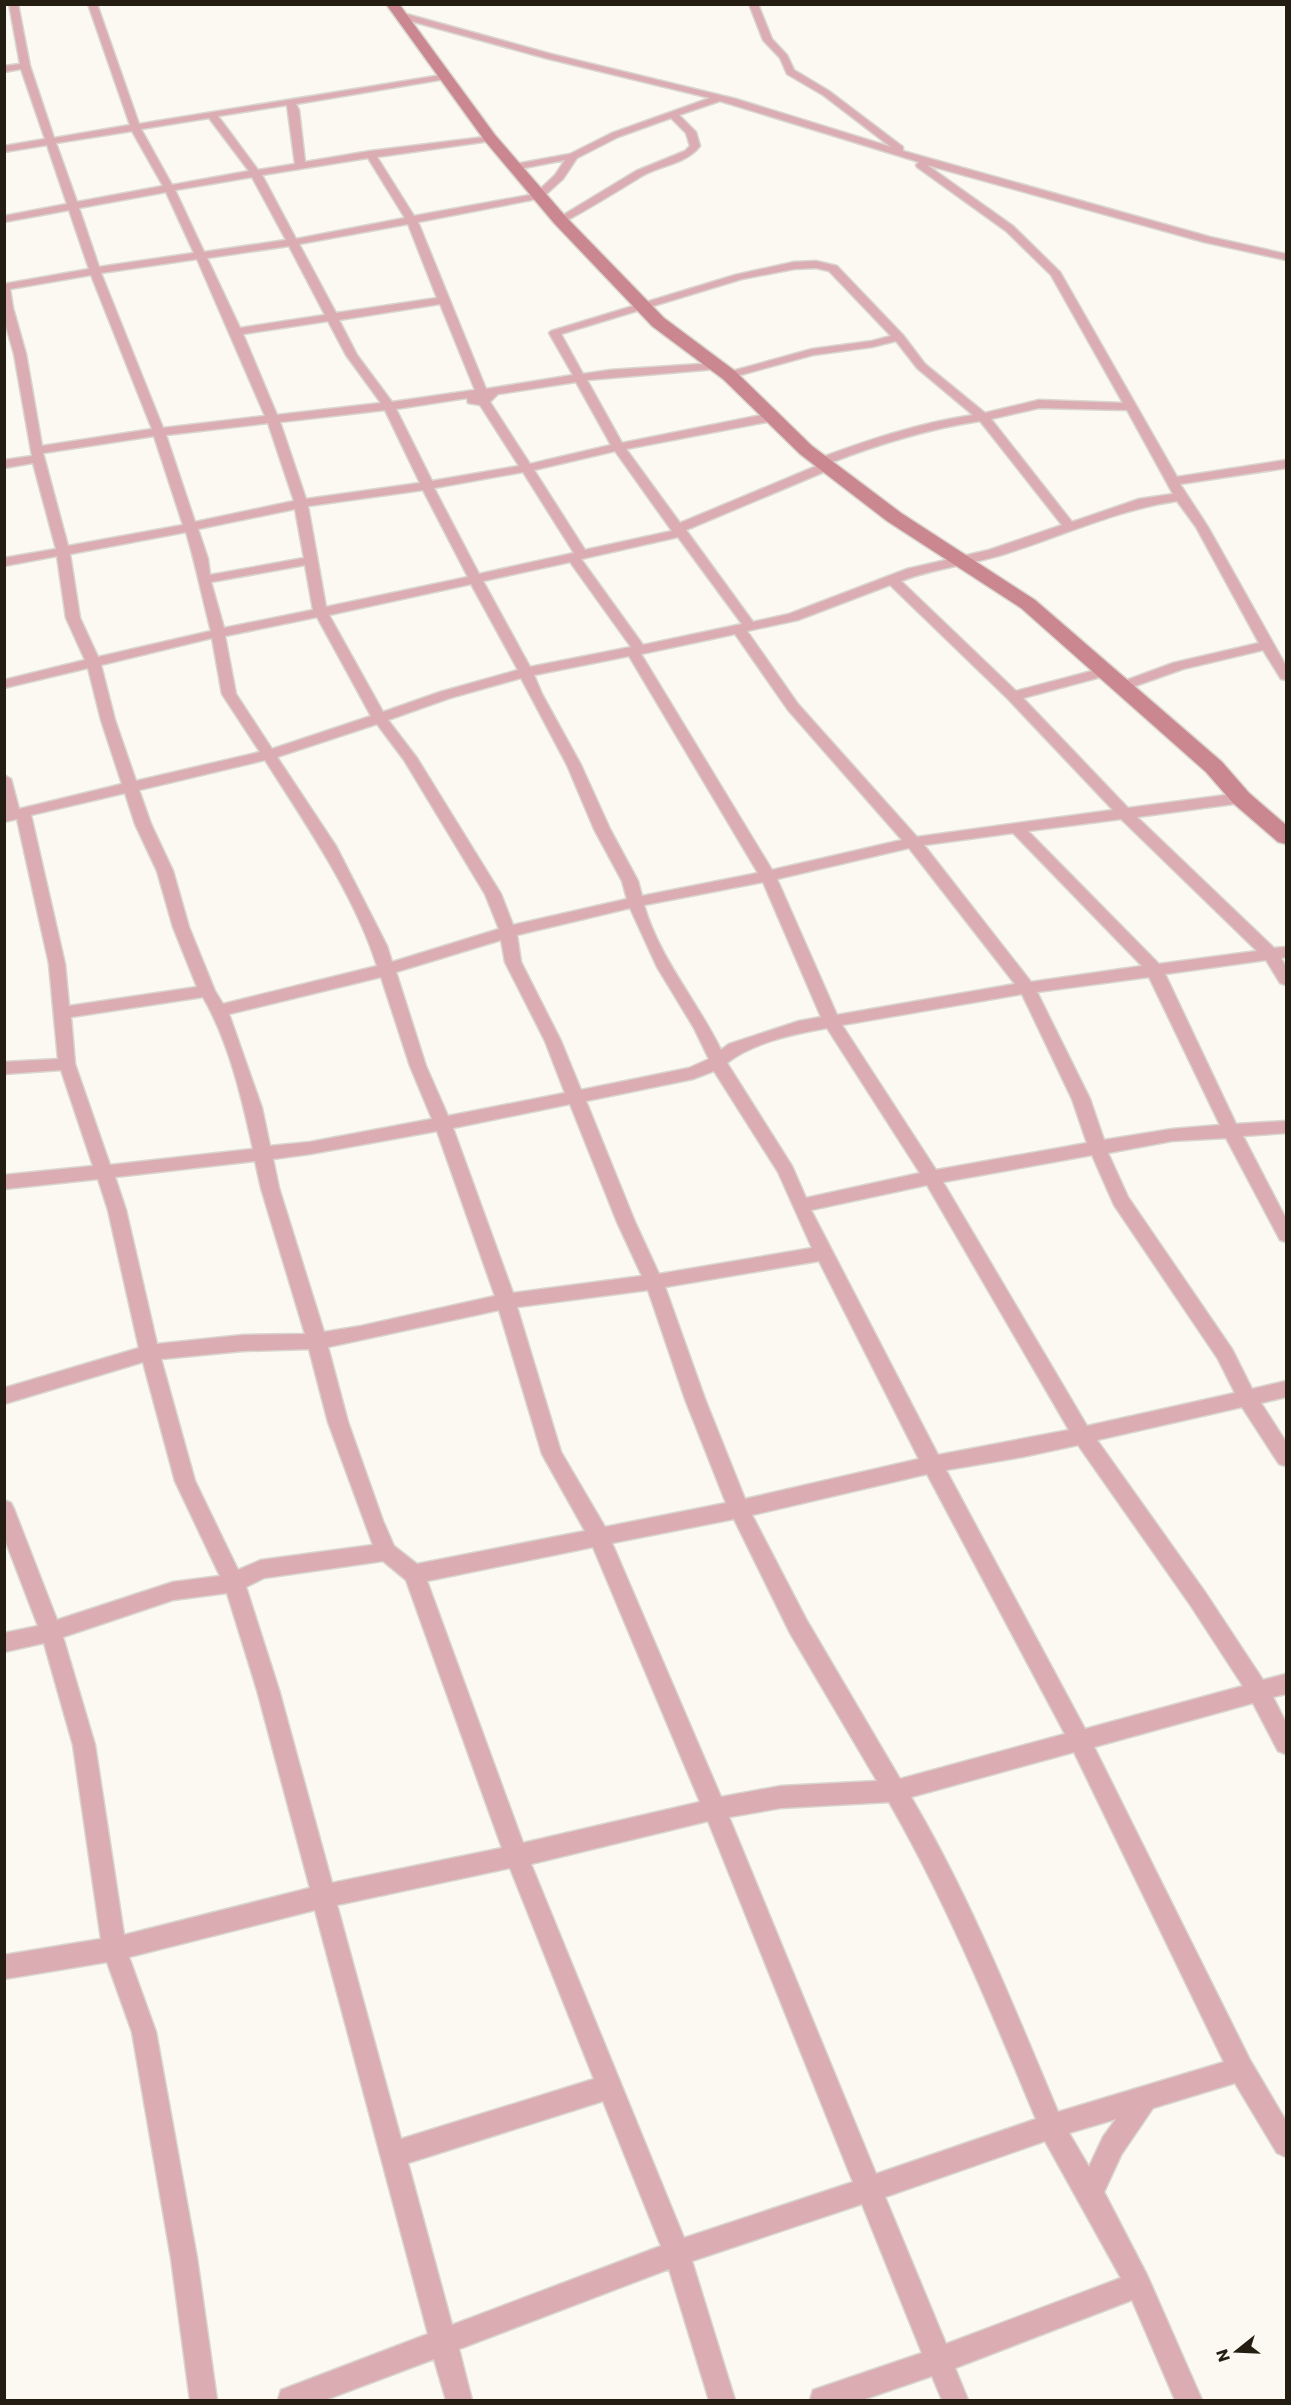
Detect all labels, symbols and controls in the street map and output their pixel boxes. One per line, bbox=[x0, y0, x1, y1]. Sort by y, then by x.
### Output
north arrow bbox=[1207, 2321, 1267, 2381]
text: N bbox=[1210, 2346, 1236, 2365]

